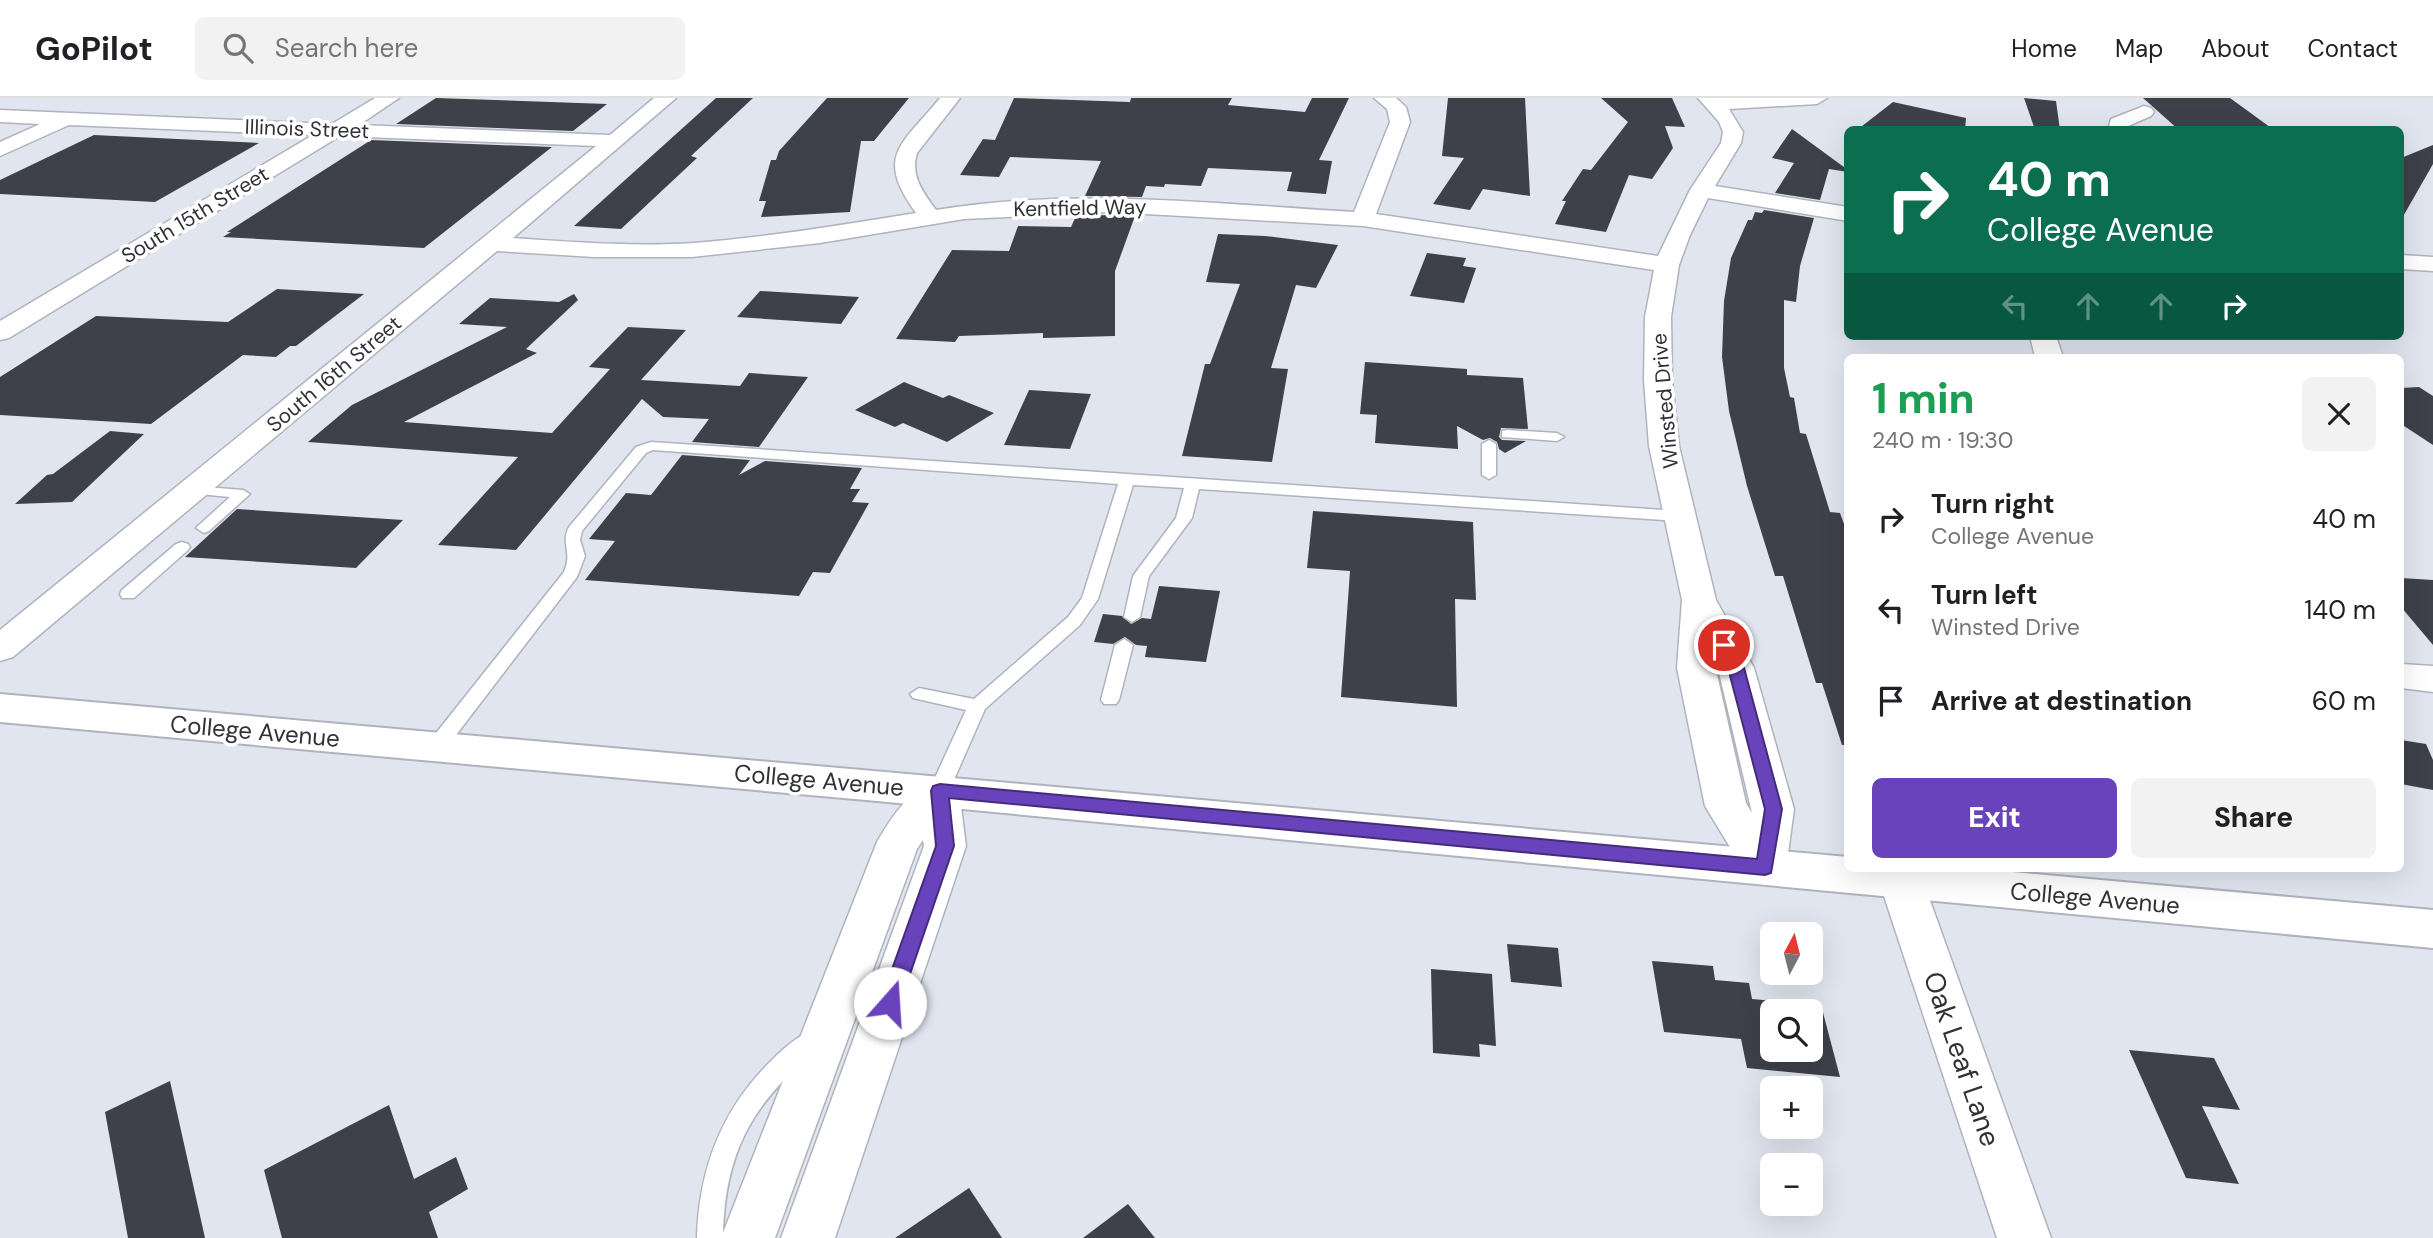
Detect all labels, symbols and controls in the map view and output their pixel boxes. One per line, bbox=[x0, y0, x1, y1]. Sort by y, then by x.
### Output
search box bbox=[195, 17, 685, 80]
text: GoPilot bbox=[35, 27, 153, 70]
icon: search bbox=[219, 29, 257, 67]
text: Search here bbox=[275, 31, 418, 65]
text: Home bbox=[2011, 33, 2077, 64]
text: Map bbox=[2115, 33, 2163, 64]
text: About bbox=[2201, 33, 2270, 64]
text: Contact bbox=[2308, 33, 2398, 64]
street label: Illinois Street bbox=[244, 113, 370, 145]
text: 40 m bbox=[1987, 147, 2111, 211]
icon: right bbox=[1872, 154, 1963, 245]
street label: South 15th Street bbox=[116, 160, 274, 270]
street label: Kentfield Way bbox=[1013, 193, 1147, 223]
text: College Avenue bbox=[1987, 209, 2214, 251]
icon: left bbox=[1996, 287, 2034, 325]
icon: ahead bbox=[2069, 287, 2107, 325]
icon: ahead bbox=[2142, 287, 2180, 325]
icon: right bbox=[2215, 287, 2253, 325]
street label: South 16th Street bbox=[261, 309, 407, 439]
street label: Winsted Drive bbox=[1645, 332, 1685, 470]
text: 1 min bbox=[1872, 371, 1975, 426]
button: close bbox=[2302, 377, 2376, 451]
text: 240 m · 19:30 bbox=[1872, 425, 2014, 455]
text: Turn right bbox=[1931, 487, 2055, 521]
icon: right bbox=[1872, 500, 1910, 538]
text: 40 m bbox=[2312, 502, 2376, 536]
text: College Avenue bbox=[1931, 521, 2094, 551]
text: Turn left bbox=[1931, 578, 2038, 612]
icon: left bbox=[1872, 591, 1910, 629]
text: 140 m bbox=[2304, 593, 2376, 627]
text: Winsted Drive bbox=[1931, 612, 2080, 642]
pin bbox=[1694, 615, 1754, 675]
icon: arrive bbox=[1705, 626, 1743, 664]
icon: arrive bbox=[1872, 682, 1910, 720]
text: Arrive at destination bbox=[1931, 684, 2192, 718]
text: 60 m bbox=[2312, 684, 2376, 718]
street label: College Avenue bbox=[169, 708, 341, 754]
street label: College Avenue bbox=[733, 757, 905, 803]
button: Exit bbox=[1872, 778, 2117, 858]
button: Share bbox=[2131, 778, 2376, 858]
street label: College Avenue bbox=[2009, 875, 2181, 921]
north arrow bbox=[1760, 922, 1824, 985]
map controls bbox=[1760, 922, 1823, 1216]
position arrow bbox=[853, 966, 927, 1040]
street label: Oak Leaf Lane bbox=[1915, 967, 2009, 1151]
button: search bbox=[1760, 999, 1823, 1062]
button: + bbox=[1760, 1076, 1823, 1139]
button: − bbox=[1760, 1153, 1823, 1216]

